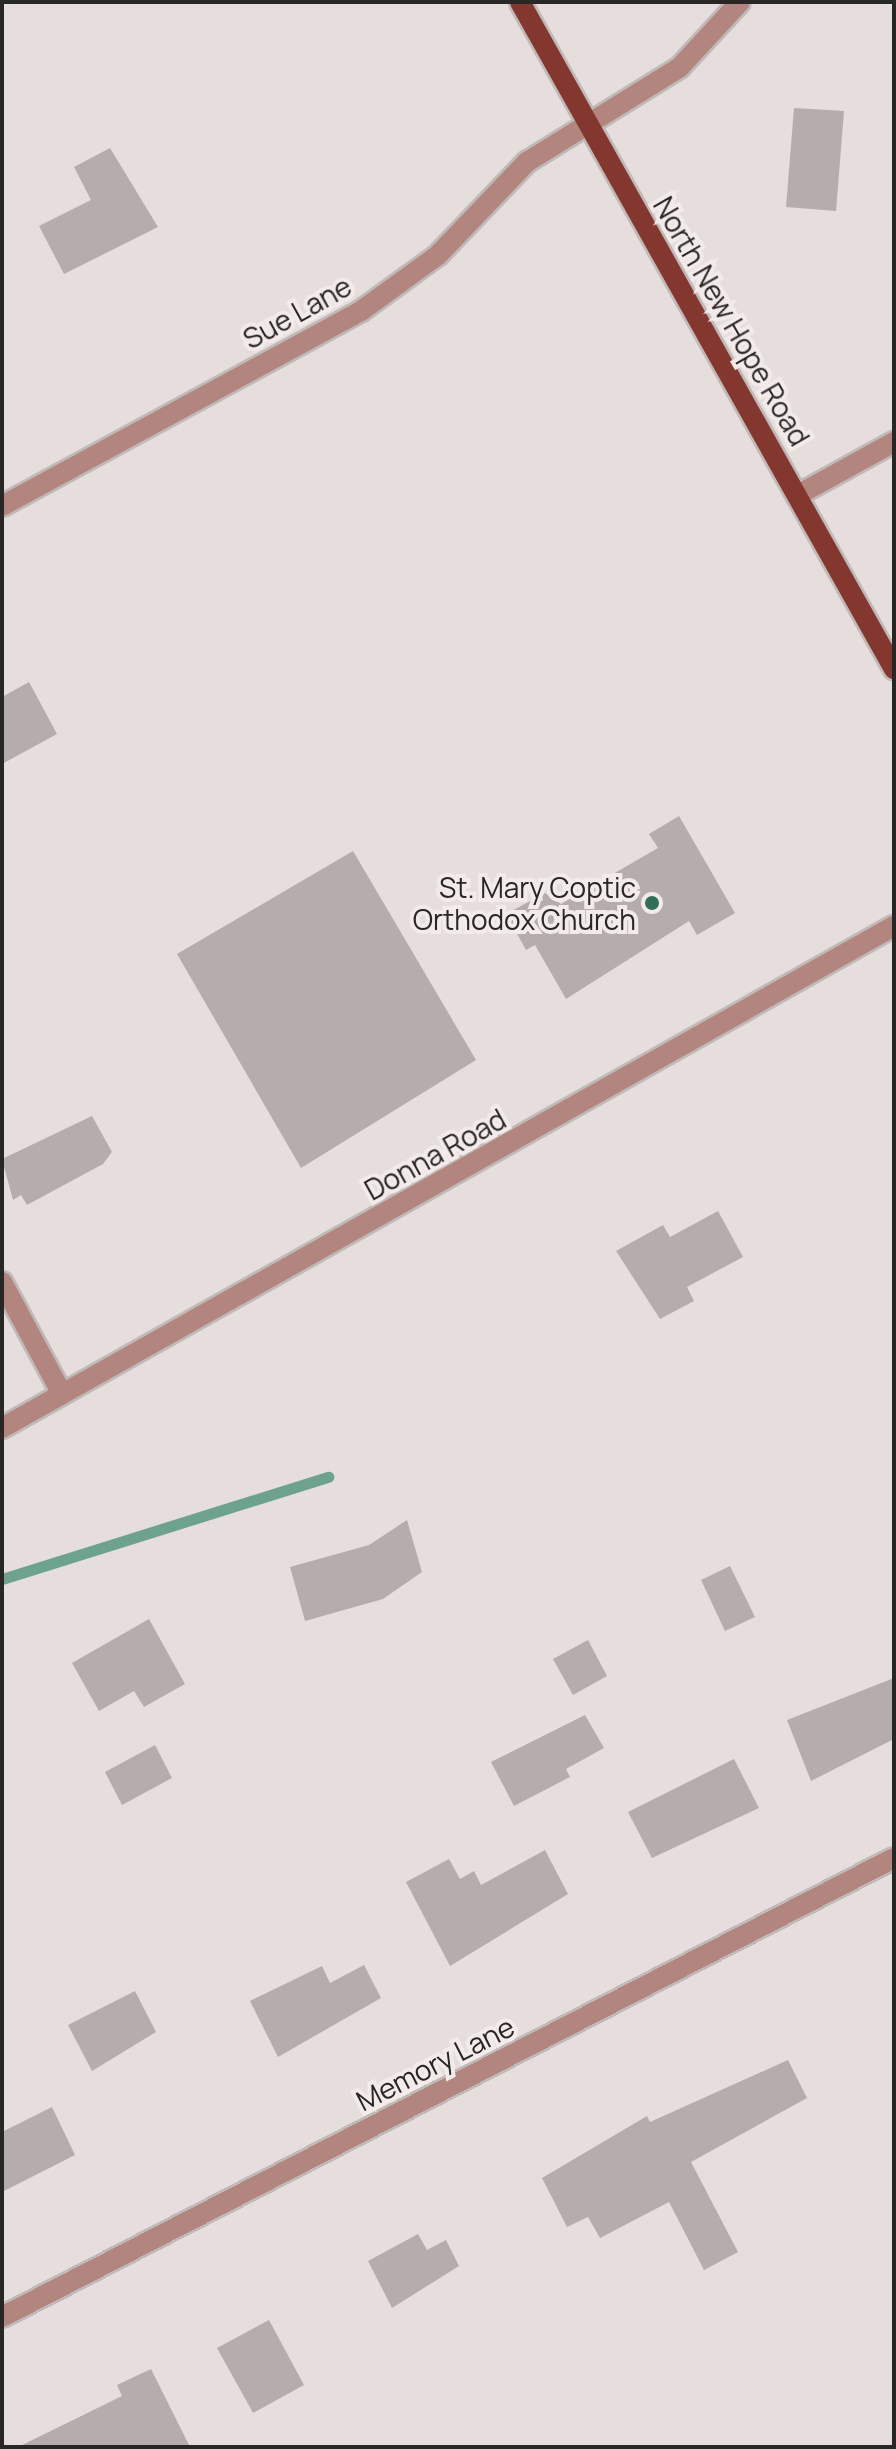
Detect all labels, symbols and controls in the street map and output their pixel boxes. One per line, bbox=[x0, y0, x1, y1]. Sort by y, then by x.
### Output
street label: North New Hope Road bbox=[647, 191, 817, 451]
street label: Sue Lane bbox=[237, 269, 357, 355]
place label: St. Mary Coptic Orthodox Church bbox=[413, 870, 636, 936]
marker: St. Mary Coptic Orthodox Church bbox=[643, 894, 661, 912]
street label: Donna Road bbox=[359, 1101, 511, 1207]
street label: Memory Lane bbox=[350, 2009, 520, 2117]

